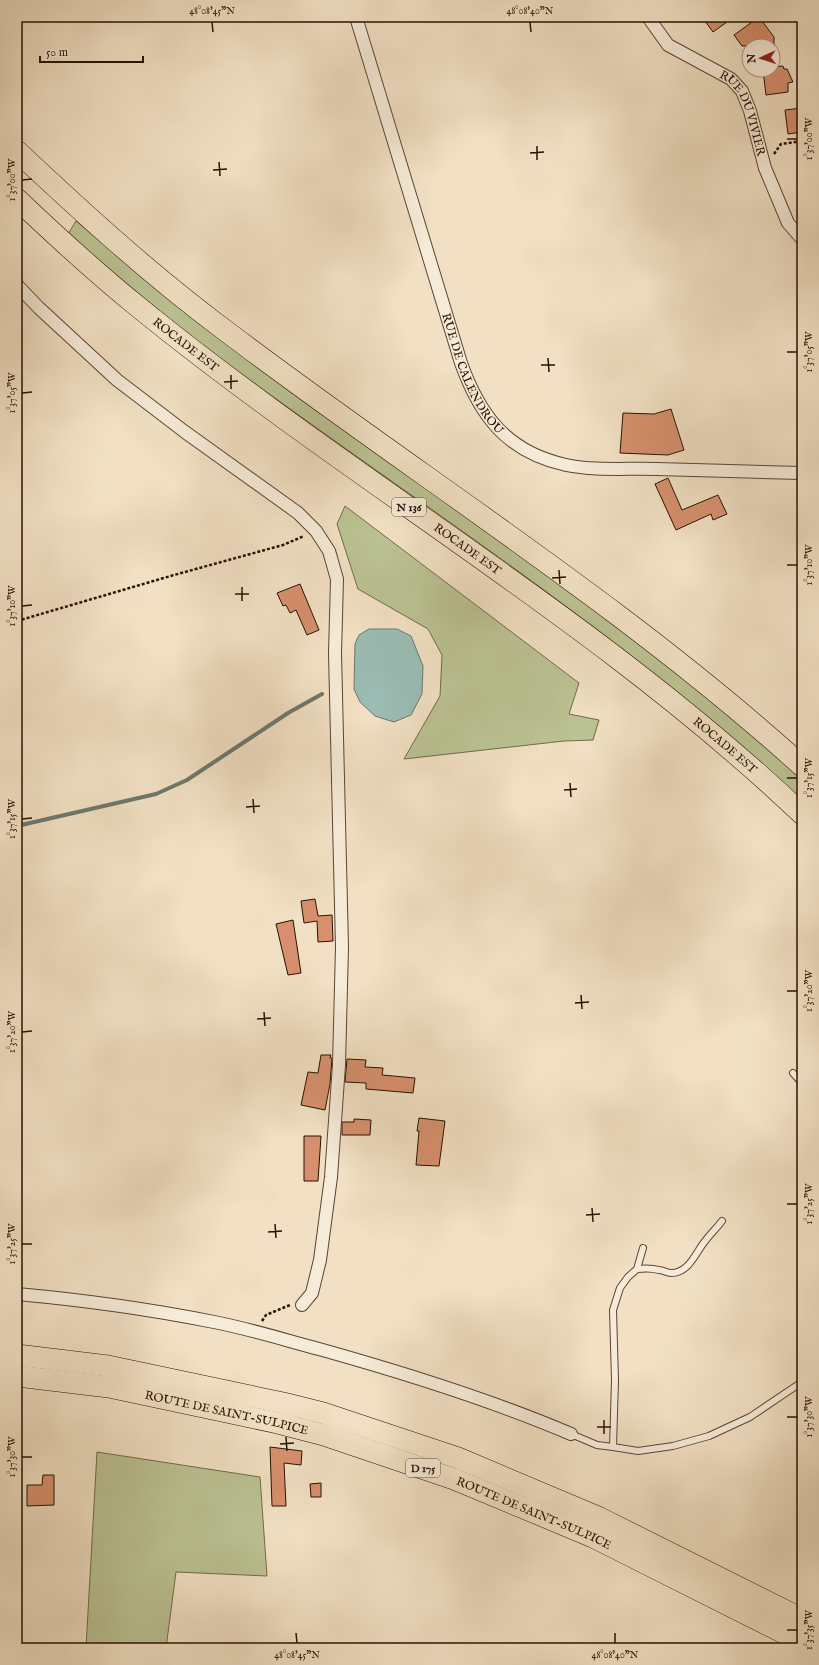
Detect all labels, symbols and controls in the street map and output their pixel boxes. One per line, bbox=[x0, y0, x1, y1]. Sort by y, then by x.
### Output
text: 48°08'45"N bbox=[189, 5, 235, 18]
text: 48°08'40"N bbox=[506, 5, 554, 18]
scale bar bbox=[40, 38, 143, 64]
north arrow bbox=[741, 38, 781, 78]
text: 50 m bbox=[46, 45, 68, 60]
text: N bbox=[745, 53, 759, 65]
street label: RUE DU VIVIER bbox=[717, 67, 769, 158]
text: 1°37'00"W bbox=[803, 117, 816, 160]
text: 1°37'00"W bbox=[6, 158, 19, 201]
street label: RUE DE CALENDROU bbox=[438, 311, 507, 438]
street label: ROCADE EST bbox=[150, 315, 222, 375]
text: 1°37'05"W bbox=[803, 331, 816, 373]
text: 1°37'05"W bbox=[6, 372, 19, 414]
road number: N 136 bbox=[392, 498, 426, 516]
street label: ROCADE EST bbox=[431, 520, 504, 578]
text: 1°37'10"W bbox=[803, 544, 816, 586]
text: 1°37'10"W bbox=[6, 585, 19, 627]
street label: ROCADE EST bbox=[690, 714, 760, 777]
text: 1°37'15"W bbox=[803, 758, 816, 798]
text: 1°37'15"W bbox=[6, 799, 19, 839]
text: 1°37'20"W bbox=[803, 969, 816, 1012]
text: 1°37'20"W bbox=[6, 1010, 19, 1053]
text: 1°37'25"W bbox=[803, 1183, 816, 1224]
text: 1°37'25"W bbox=[6, 1223, 19, 1264]
street label: ROUTE DE SAINT-SULPICE bbox=[143, 1388, 310, 1439]
text: 1°37'30"W bbox=[803, 1396, 816, 1438]
text: 1°37'30"W bbox=[6, 1436, 19, 1478]
road number: D 175 bbox=[406, 1459, 440, 1477]
street label: ROUTE DE SAINT-SULPICE bbox=[454, 1474, 614, 1553]
text: 1°37'35"W bbox=[803, 1610, 816, 1650]
text: 48°08'45"N bbox=[274, 1649, 320, 1662]
text: 48°08'40"N bbox=[591, 1649, 639, 1662]

